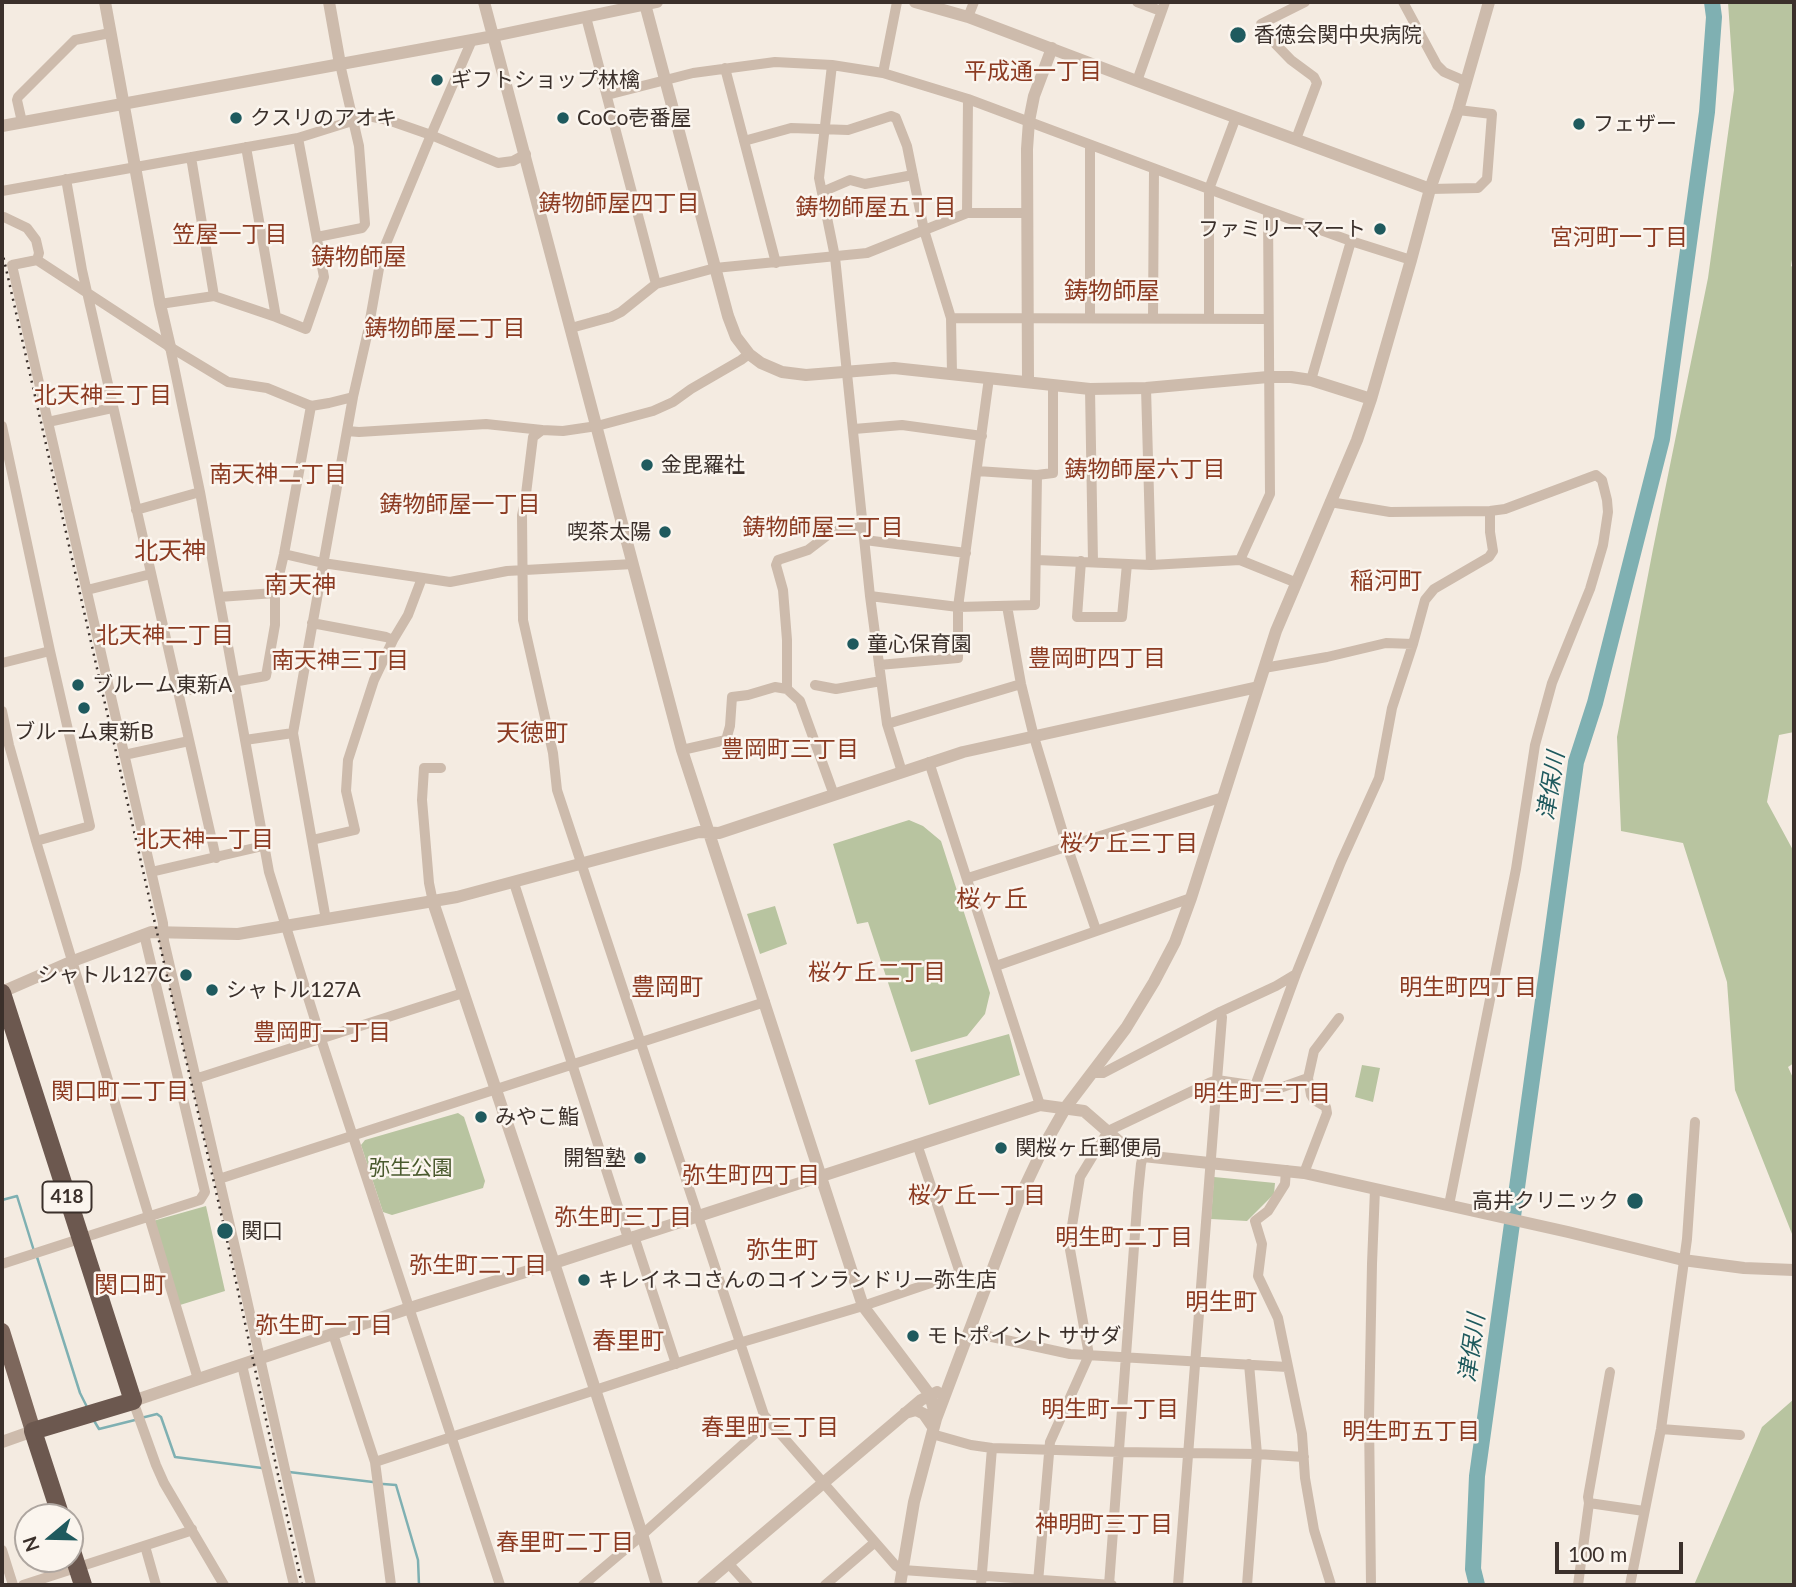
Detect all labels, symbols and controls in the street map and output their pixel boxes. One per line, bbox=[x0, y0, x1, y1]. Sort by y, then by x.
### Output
place label: 香徳会関中央病院 bbox=[1254, 22, 1422, 48]
marker: 香徳会関中央病院 bbox=[1228, 25, 1248, 45]
district label: 平成通一丁目 bbox=[964, 58, 1102, 86]
place label: ギフトショップ林檎 bbox=[451, 67, 640, 93]
marker: ギフトショップ林檎 bbox=[429, 72, 445, 88]
place label: クスリのアオキ bbox=[250, 105, 397, 131]
place label: CoCo壱番屋 bbox=[577, 105, 691, 131]
marker: クスリのアオキ bbox=[228, 110, 244, 126]
marker: CoCo壱番屋 bbox=[555, 110, 571, 126]
place label: フェザー bbox=[1593, 111, 1677, 137]
marker: フェザー bbox=[1571, 116, 1587, 132]
district label: 鋳物師屋四丁目 bbox=[539, 190, 699, 218]
district label: 鋳物師屋五丁目 bbox=[796, 194, 956, 222]
place label: ファミリーマート bbox=[1198, 216, 1366, 242]
district label: 笠屋一丁目 bbox=[173, 221, 287, 249]
marker: ファミリーマート bbox=[1372, 221, 1388, 237]
district label: 宮河町一丁目 bbox=[1550, 224, 1688, 252]
district label: 鋳物師屋 bbox=[311, 243, 407, 271]
district label: 鋳物師屋 bbox=[1064, 277, 1160, 305]
district label: 鋳物師屋二丁目 bbox=[365, 315, 525, 343]
district label: 北天神三丁目 bbox=[34, 382, 172, 410]
place label: 金毘羅社 bbox=[661, 452, 745, 478]
district label: 鋳物師屋六丁目 bbox=[1065, 456, 1225, 484]
marker: 金毘羅社 bbox=[639, 457, 655, 473]
district label: 南天神二丁目 bbox=[209, 461, 347, 489]
district label: 鋳物師屋一丁目 bbox=[380, 491, 540, 519]
district label: 鋳物師屋三丁目 bbox=[743, 514, 903, 542]
place label: 喫茶太陽 bbox=[567, 519, 651, 545]
marker: 喫茶太陽 bbox=[657, 524, 673, 540]
district label: 北天神 bbox=[134, 537, 206, 565]
district label: 稲河町 bbox=[1350, 567, 1422, 595]
district label: 南天神 bbox=[264, 571, 336, 599]
district label: 北天神二丁目 bbox=[96, 622, 234, 650]
place label: 童心保育園 bbox=[867, 631, 972, 657]
marker: 童心保育園 bbox=[845, 636, 861, 652]
district label: 豊岡町四丁目 bbox=[1028, 645, 1166, 673]
district label: 南天神三丁目 bbox=[271, 647, 409, 675]
place label: ブルーム東新A bbox=[92, 672, 232, 698]
marker: ブルーム東新A bbox=[70, 677, 86, 693]
marker: ブルーム東新B bbox=[76, 700, 92, 716]
place label: ブルーム東新B bbox=[14, 719, 154, 745]
district label: 天徳町 bbox=[496, 719, 568, 747]
district label: 豊岡町三丁目 bbox=[721, 736, 859, 764]
water label: 津保川 bbox=[1532, 750, 1570, 822]
district label: 北天神一丁目 bbox=[136, 826, 274, 854]
district label: 桜ケ丘三丁目 bbox=[1060, 830, 1198, 858]
district label: 桜ヶ丘 bbox=[956, 885, 1028, 913]
district label: 桜ケ丘二丁目 bbox=[808, 959, 946, 987]
place label: シャトル127C bbox=[37, 962, 172, 988]
marker: シャトル127C bbox=[178, 967, 194, 983]
district label: 豊岡町 bbox=[631, 973, 703, 1001]
district label: 明生町四丁目 bbox=[1399, 974, 1537, 1002]
place label: シャトル127A bbox=[226, 977, 361, 1003]
marker: シャトル127A bbox=[204, 982, 220, 998]
district label: 豊岡町一丁目 bbox=[253, 1019, 391, 1047]
district label: 関口町二丁目 bbox=[51, 1078, 189, 1106]
district label: 明生町三丁目 bbox=[1193, 1080, 1331, 1108]
place label: みやこ鮨 bbox=[495, 1104, 579, 1130]
marker: みやこ鮨 bbox=[473, 1109, 489, 1125]
place label: 関桜ヶ丘郵便局 bbox=[1015, 1135, 1162, 1161]
marker: 関桜ヶ丘郵便局 bbox=[993, 1140, 1009, 1156]
place label: 開智塾 bbox=[563, 1145, 626, 1171]
marker: 開智塾 bbox=[632, 1150, 648, 1166]
park label: 弥生公園 bbox=[369, 1155, 453, 1181]
district label: 弥生町四丁目 bbox=[682, 1162, 820, 1190]
road number: 418 bbox=[42, 1182, 92, 1212]
district label: 桜ケ丘一丁目 bbox=[908, 1182, 1046, 1210]
place label: 高井クリニック bbox=[1472, 1188, 1619, 1214]
marker: 高井クリニック bbox=[1625, 1191, 1645, 1211]
district label: 弥生町三丁目 bbox=[554, 1204, 692, 1232]
place label: 関口 bbox=[241, 1218, 283, 1244]
marker: 関口 bbox=[215, 1221, 235, 1241]
district label: 明生町二丁目 bbox=[1055, 1224, 1193, 1252]
district label: 弥生町 bbox=[746, 1236, 818, 1264]
district label: 弥生町二丁目 bbox=[409, 1252, 547, 1280]
place label: キレイネコさんのコインランドリー弥生店 bbox=[598, 1267, 997, 1293]
district label: 関口町 bbox=[94, 1271, 166, 1299]
marker: キレイネコさんのコインランドリー弥生店 bbox=[576, 1272, 592, 1288]
district label: 明生町 bbox=[1185, 1288, 1257, 1316]
district label: 弥生町一丁目 bbox=[255, 1312, 393, 1340]
water label: 津保川 bbox=[1454, 1312, 1490, 1384]
place label: モトポイント ササダ bbox=[927, 1323, 1121, 1349]
district label: 春里町 bbox=[592, 1327, 664, 1355]
marker: モトポイント ササダ bbox=[905, 1328, 921, 1344]
district label: 明生町一丁目 bbox=[1041, 1396, 1179, 1424]
district label: 春里町三丁目 bbox=[701, 1414, 839, 1442]
district label: 明生町五丁目 bbox=[1342, 1418, 1480, 1446]
north arrow bbox=[14, 1503, 84, 1573]
district label: 神明町三丁目 bbox=[1035, 1511, 1173, 1539]
scale bar bbox=[1558, 1528, 1686, 1572]
district label: 春里町二丁目 bbox=[496, 1529, 634, 1557]
text: N bbox=[17, 1534, 44, 1555]
text: 100 m bbox=[1568, 1541, 1627, 1566]

